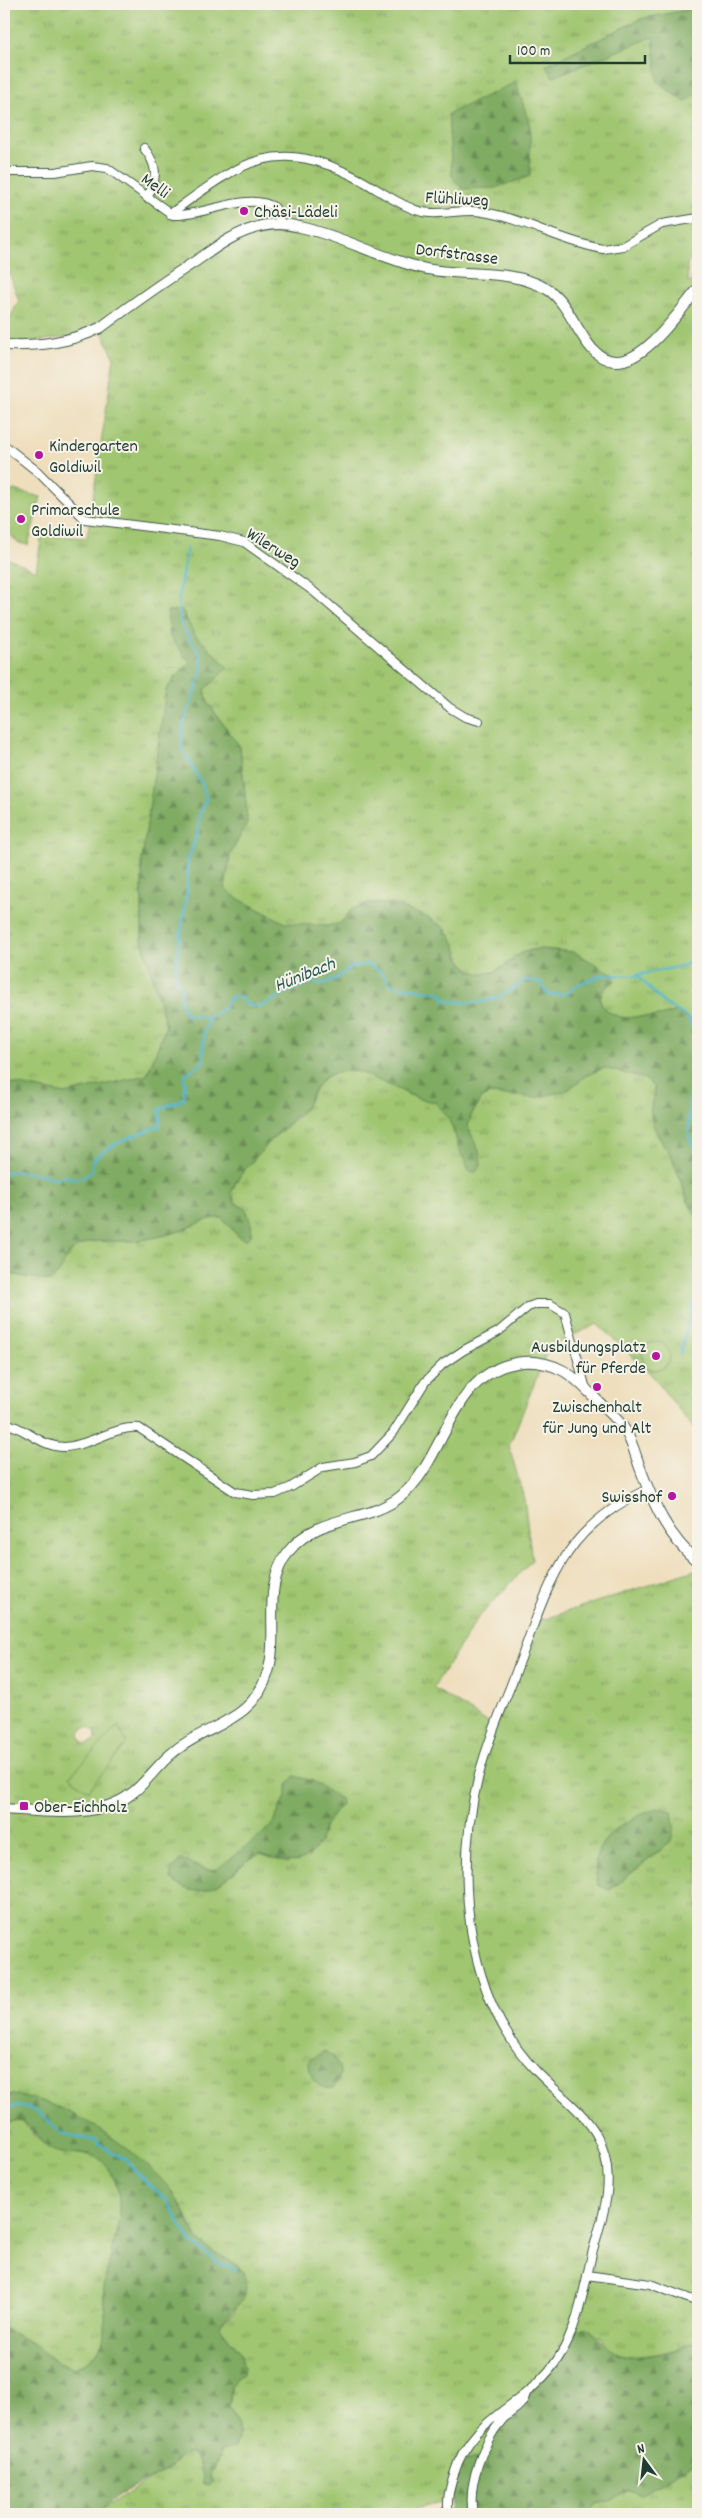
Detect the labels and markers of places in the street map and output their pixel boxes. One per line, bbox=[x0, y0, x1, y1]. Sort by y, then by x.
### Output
place label: Chäsi-Lädeli bbox=[254, 201, 337, 226]
marker: Chäsi-Lädeli bbox=[238, 205, 250, 217]
place label: Kindergarten Goldiwil bbox=[49, 435, 138, 481]
marker: Kindergarten Goldiwil bbox=[33, 449, 45, 461]
place label: Primarschule Goldiwil bbox=[31, 499, 120, 545]
marker: Primarschule Goldiwil bbox=[15, 513, 27, 525]
place label: Ausbildungsplatz für Pferde bbox=[531, 1336, 646, 1382]
marker: Ausbildungsplatz für Pferde bbox=[650, 1350, 662, 1362]
marker: Zwischenhalt für Jung und Alt bbox=[591, 1381, 603, 1393]
place label: Zwischenhalt für Jung und Alt bbox=[543, 1396, 652, 1442]
place label: Swisshof bbox=[601, 1486, 663, 1511]
marker: Swisshof bbox=[666, 1490, 678, 1502]
place label: Ober-Eichholz bbox=[34, 1796, 127, 1821]
marker: Ober-Eichholz bbox=[18, 1800, 30, 1812]

